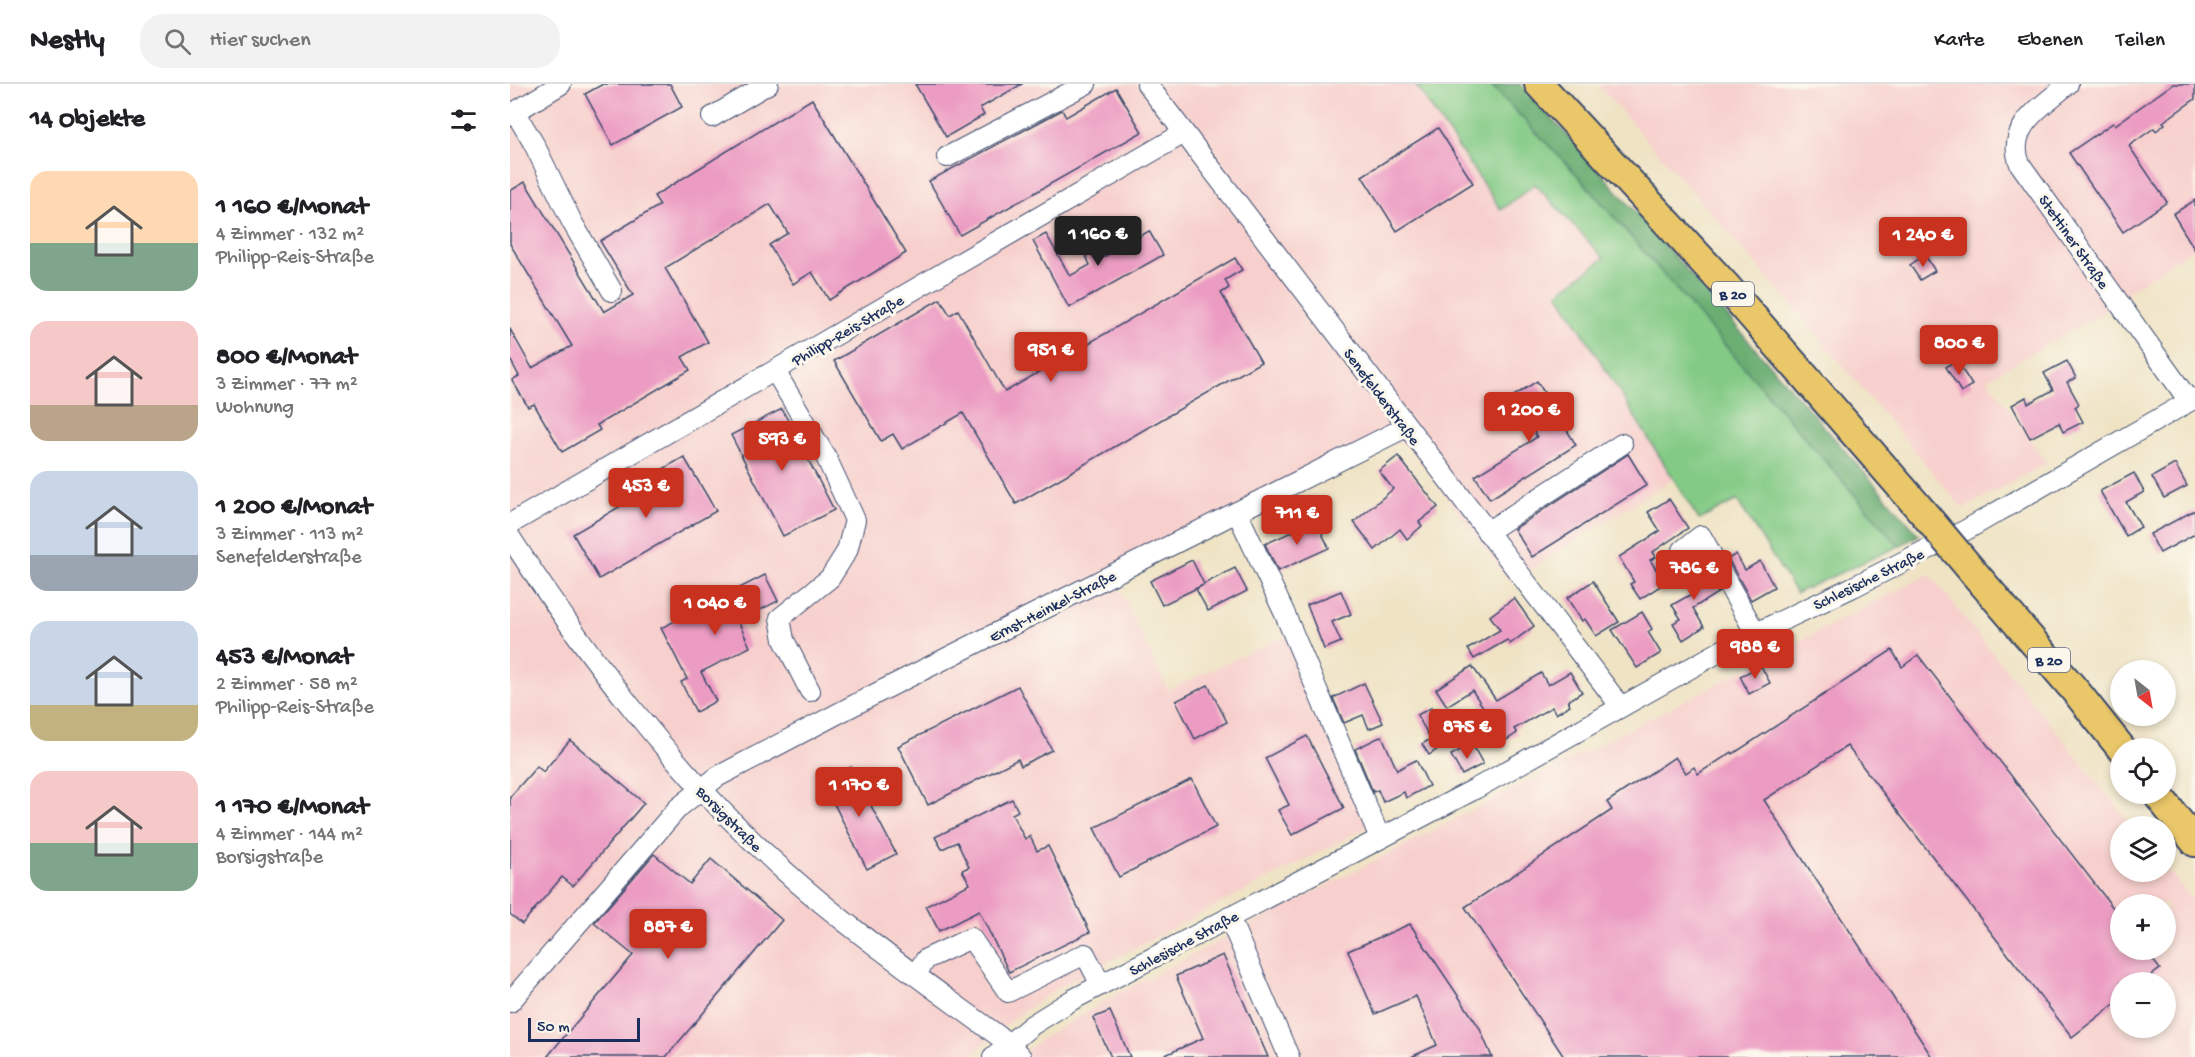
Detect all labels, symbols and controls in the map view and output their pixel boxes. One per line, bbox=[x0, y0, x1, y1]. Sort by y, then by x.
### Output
search box bbox=[140, 14, 560, 68]
text: Nestly bbox=[30, 25, 104, 58]
icon: search bbox=[161, 25, 194, 58]
text: Hier suchen bbox=[209, 28, 311, 54]
text: Karte bbox=[1934, 29, 1984, 54]
text: Ebenen bbox=[2017, 29, 2083, 54]
text: Teilen bbox=[2116, 29, 2165, 54]
icon: filters bbox=[447, 104, 480, 137]
text: 14 Objekte bbox=[30, 105, 145, 136]
street label: Stettiner Straße bbox=[2033, 192, 2112, 294]
text: 1 160 €/Monat bbox=[216, 193, 368, 224]
icon: home bbox=[78, 195, 150, 267]
pin: 1 160 € bbox=[1043, 216, 1153, 267]
pin: 1 240 € bbox=[1868, 217, 1978, 268]
text: 4 Zimmer · 132 m² bbox=[216, 224, 364, 247]
text: 1 160 € bbox=[1068, 224, 1128, 247]
text: 1 240 € bbox=[1893, 225, 1953, 248]
text: Philipp-Reis-Straße bbox=[216, 247, 374, 270]
road number: B 20 bbox=[1712, 282, 1754, 306]
street label: Philipp-Reis-Straße bbox=[788, 292, 909, 372]
pin: 800 € bbox=[1917, 325, 2001, 376]
pin: 951 € bbox=[1009, 332, 1093, 383]
text: 800 € bbox=[1934, 333, 1984, 356]
text: 951 € bbox=[1028, 340, 1074, 363]
text: 800 €/Monat bbox=[216, 343, 357, 374]
icon: home bbox=[78, 345, 150, 417]
street label: Senefelderstraße bbox=[1338, 346, 1423, 451]
text: 3 Zimmer · 77 m² bbox=[216, 374, 358, 397]
pin: 1 200 € bbox=[1474, 392, 1584, 443]
text: Wohnung bbox=[216, 397, 294, 420]
text: 1 200 € bbox=[1498, 400, 1560, 423]
pin: 593 € bbox=[740, 421, 824, 472]
text: 593 € bbox=[758, 429, 806, 452]
pin: 453 € bbox=[604, 468, 688, 519]
text: 453 € bbox=[622, 476, 670, 499]
text: 1 200 €/Monat bbox=[216, 493, 372, 524]
icon: home bbox=[78, 495, 150, 567]
pin: 711 € bbox=[1255, 495, 1339, 546]
text: 711 € bbox=[1275, 503, 1319, 526]
text: 3 Zimmer · 113 m² bbox=[216, 524, 363, 547]
street label: Schlesische Straße bbox=[1811, 546, 1929, 616]
text: Senefelderstraße bbox=[216, 547, 362, 570]
pin: 786 € bbox=[1652, 550, 1736, 601]
text: 786 € bbox=[1670, 558, 1718, 581]
street label: Ernst-Heinkel-Straße bbox=[987, 568, 1121, 648]
pin: 1 040 € bbox=[660, 585, 770, 636]
text: 1 040 € bbox=[684, 593, 746, 616]
pin: 988 € bbox=[1713, 629, 1797, 680]
text: 988 € bbox=[1731, 637, 1779, 660]
text: 453 €/Monat bbox=[216, 643, 352, 674]
icon: home bbox=[78, 645, 150, 717]
road number: B 20 bbox=[2028, 648, 2070, 672]
north arrow bbox=[2110, 660, 2176, 726]
map controls bbox=[2110, 660, 2176, 1038]
text: 2 Zimmer · 58 m² bbox=[216, 674, 358, 697]
text: Philipp-Reis-Straße bbox=[216, 697, 374, 720]
pin: 875 € bbox=[1425, 709, 1509, 760]
text: 875 € bbox=[1443, 717, 1491, 740]
button: locate bbox=[2110, 738, 2176, 804]
pin: 1 170 € bbox=[804, 767, 914, 818]
text: 1 170 € bbox=[829, 775, 889, 798]
street label: Borsigstraße bbox=[690, 783, 765, 858]
text: 1 170 €/Monat bbox=[216, 793, 368, 824]
icon: home bbox=[78, 795, 150, 867]
button: layers bbox=[2110, 816, 2176, 882]
text: 4 Zimmer · 144 m² bbox=[216, 824, 363, 847]
text: Borsigstraße bbox=[216, 847, 323, 870]
button: + bbox=[2110, 894, 2176, 960]
street label: Schlesische Straße bbox=[1127, 908, 1243, 982]
pin: 887 € bbox=[626, 909, 710, 960]
text: 887 € bbox=[644, 917, 692, 940]
button: − bbox=[2110, 972, 2176, 1038]
scale bar bbox=[528, 1015, 640, 1042]
text: 50 m bbox=[537, 1019, 570, 1038]

